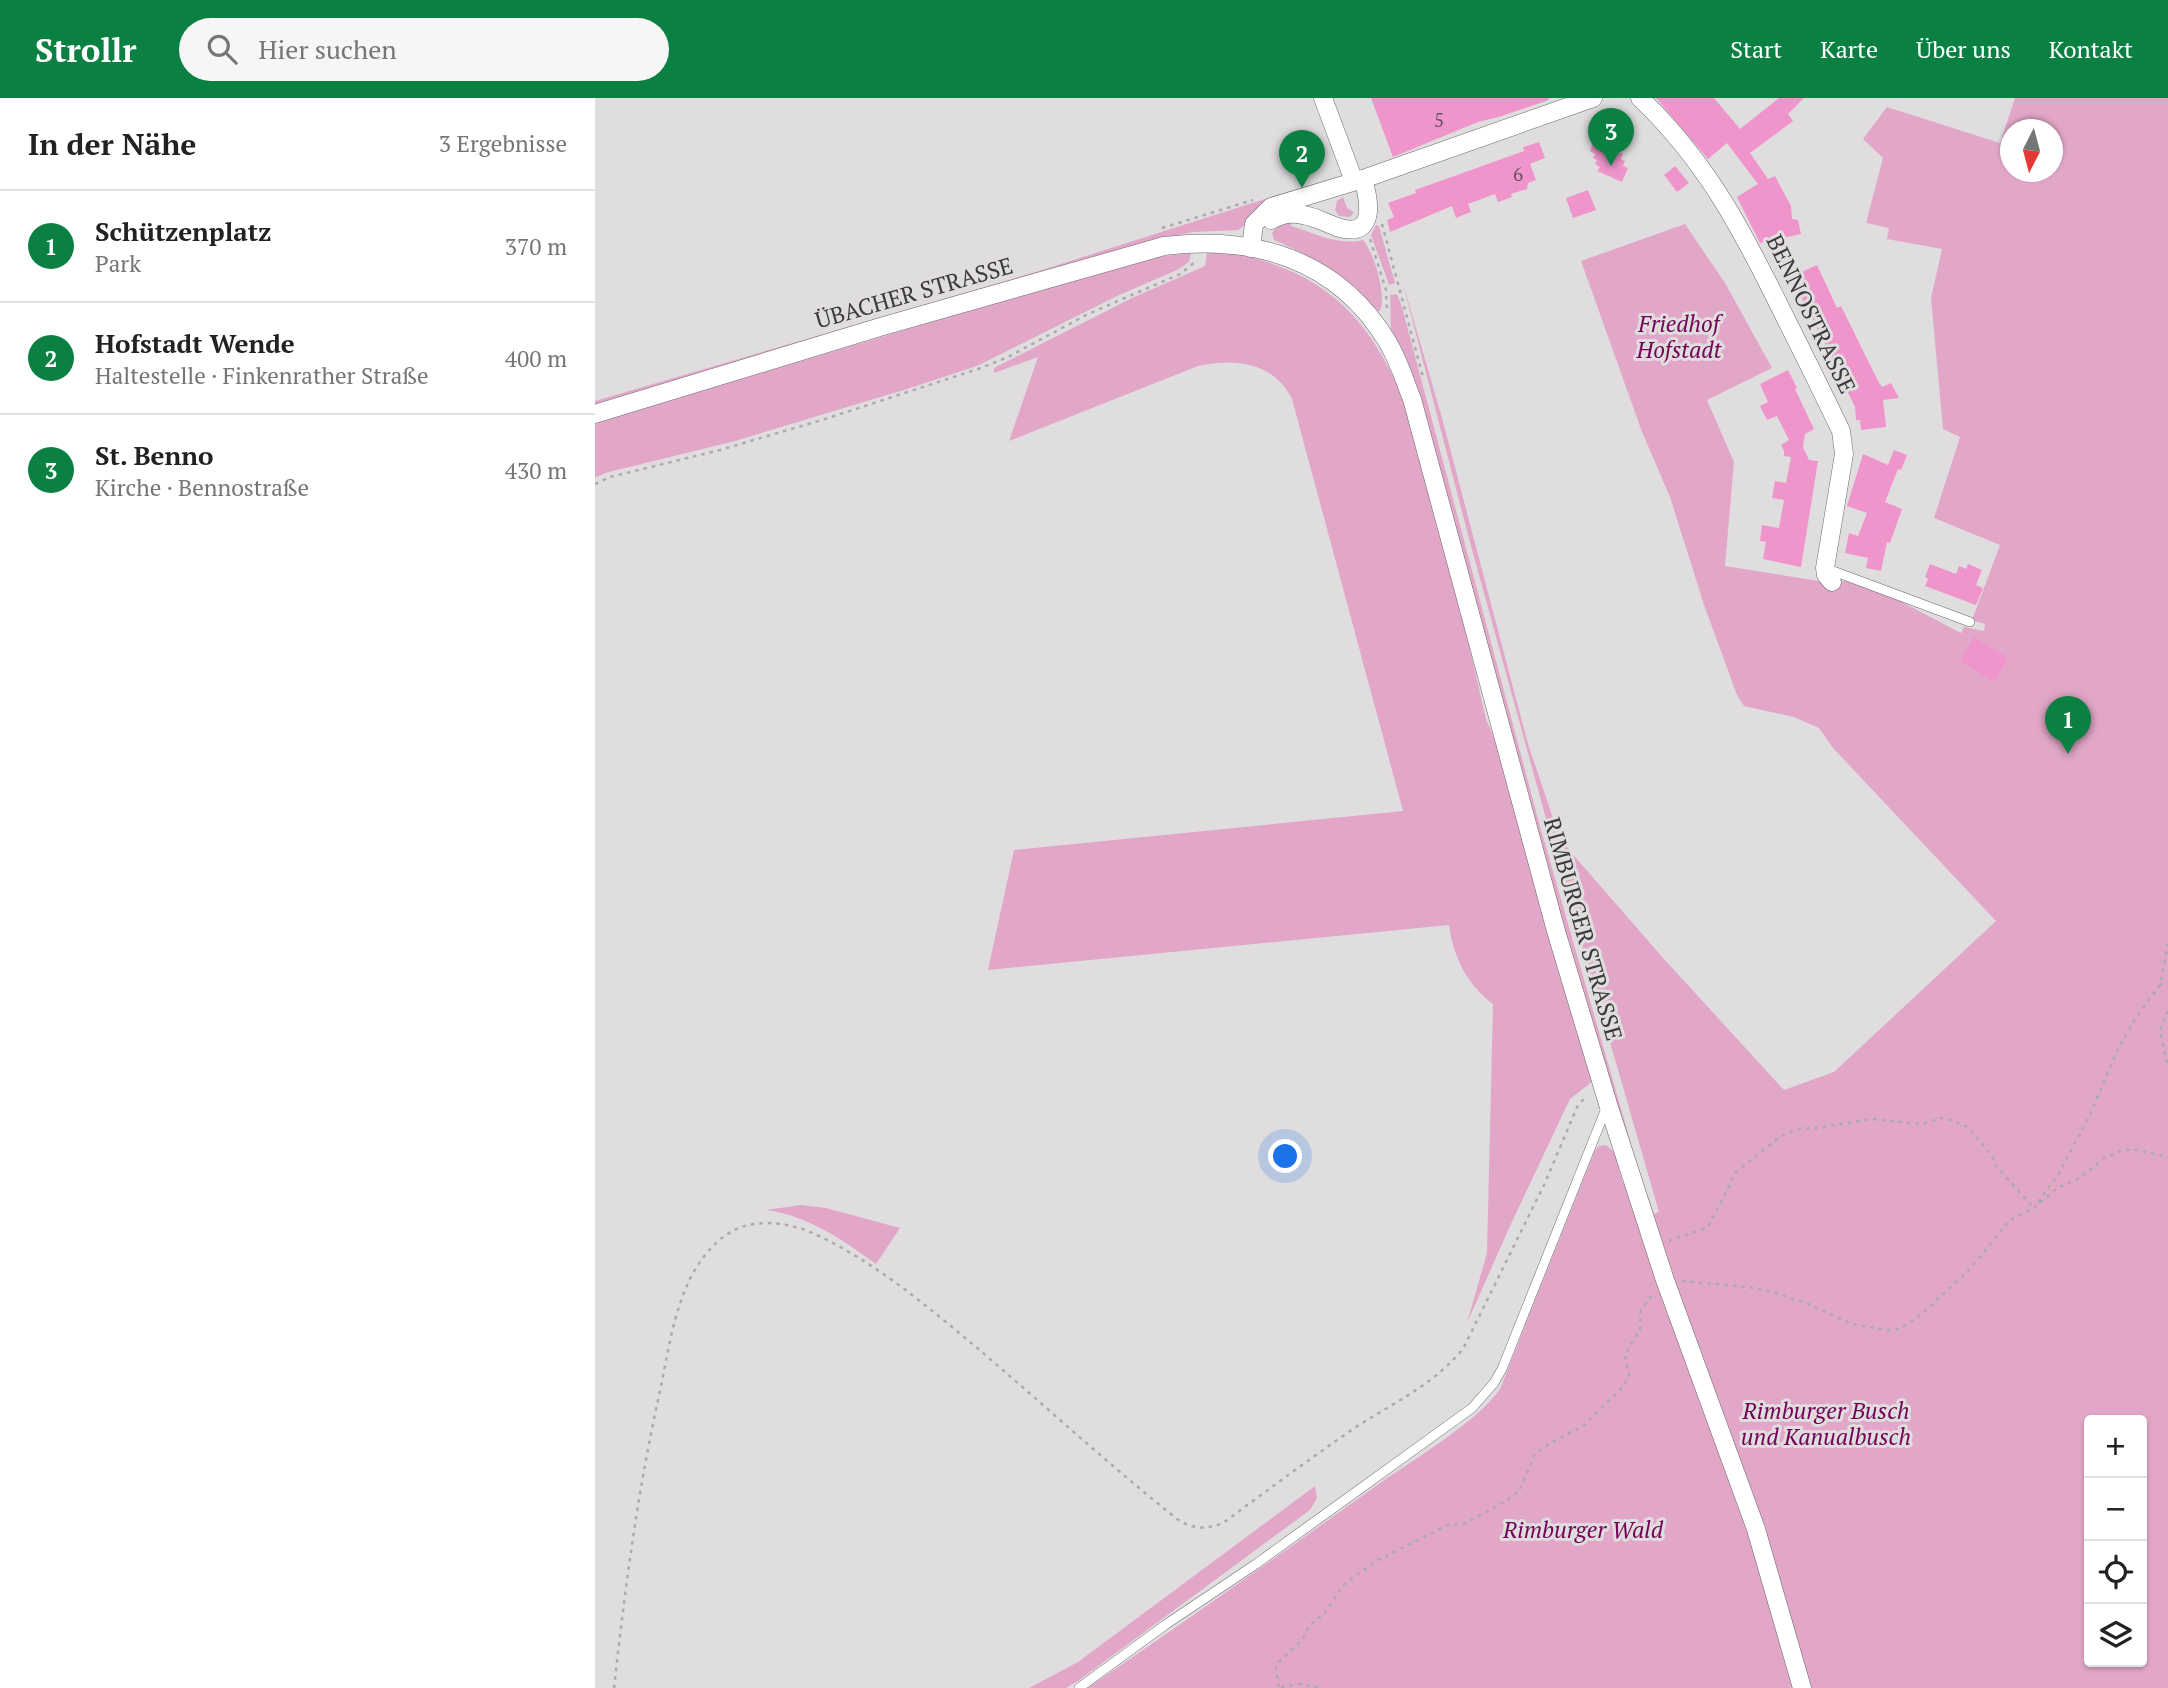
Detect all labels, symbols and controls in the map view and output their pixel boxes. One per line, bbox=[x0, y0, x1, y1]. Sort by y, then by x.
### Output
search box bbox=[179, 18, 669, 81]
text: Strollr bbox=[35, 28, 137, 71]
icon: search bbox=[203, 30, 241, 68]
text: Hier suchen bbox=[259, 32, 397, 66]
text: Start bbox=[1730, 33, 1782, 65]
text: Karte bbox=[1820, 33, 1878, 65]
text: Über uns bbox=[1916, 33, 2011, 65]
text: Kontakt bbox=[2049, 33, 2133, 65]
house number: 5 bbox=[1434, 107, 1444, 132]
pin: 3 bbox=[1588, 108, 1634, 166]
north arrow bbox=[2000, 119, 2063, 182]
text: In der Nähe bbox=[28, 124, 196, 164]
text: 3 Ergebnisse bbox=[439, 128, 567, 159]
pin: 2 bbox=[1279, 130, 1325, 188]
house number: 6 bbox=[1513, 161, 1523, 186]
text: Schützenplatz bbox=[95, 214, 271, 248]
street label: BENNOSTRASSE bbox=[1760, 229, 1863, 398]
text: 1 bbox=[45, 231, 58, 262]
text: 370 m bbox=[505, 231, 567, 262]
text: Park bbox=[95, 248, 141, 279]
street label: ÜBACHER STRASSE bbox=[811, 249, 1016, 336]
park label: Friedhof Hofstadt bbox=[1636, 308, 1724, 365]
text: Hofstadt Wende bbox=[95, 326, 295, 360]
text: 2 bbox=[45, 343, 58, 374]
text: 400 m bbox=[505, 343, 567, 374]
text: Haltestelle · Finkenrather Straße bbox=[95, 360, 429, 391]
text: St. Benno bbox=[95, 438, 213, 472]
text: 3 bbox=[45, 455, 58, 486]
text: 430 m bbox=[505, 455, 567, 486]
text: Kirche · Bennostraße bbox=[95, 472, 309, 503]
pin: 1 bbox=[2045, 696, 2091, 754]
street label: RIMBURGER STRASSE bbox=[1537, 814, 1630, 1044]
your location bbox=[1268, 1139, 1302, 1173]
park label: Rimburger Busch und Kanualbusch bbox=[1741, 1395, 1911, 1452]
map controls bbox=[2084, 1415, 2147, 1667]
button: + bbox=[2084, 1415, 2147, 1478]
button: − bbox=[2084, 1478, 2147, 1541]
park label: Rimburger Wald bbox=[1502, 1514, 1664, 1545]
button: locate bbox=[2084, 1541, 2147, 1604]
button: layers bbox=[2084, 1604, 2147, 1667]

